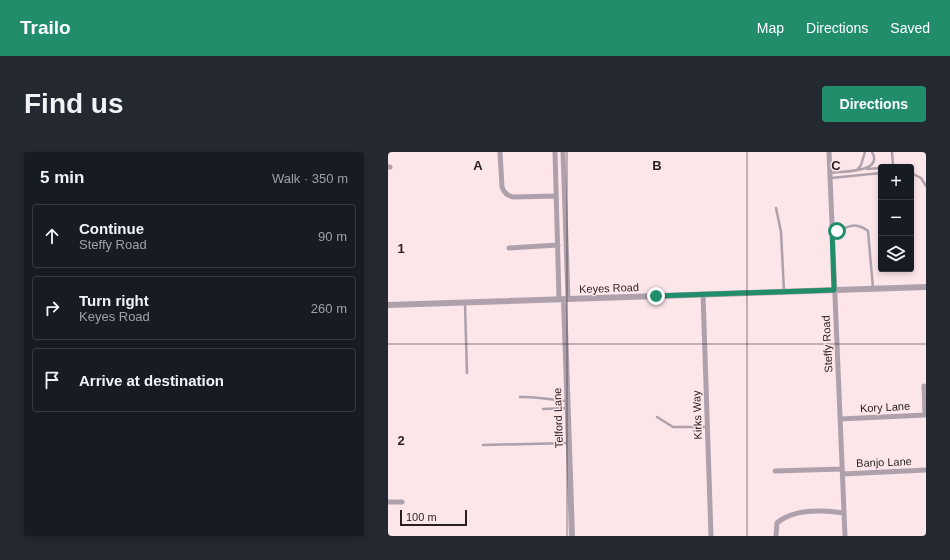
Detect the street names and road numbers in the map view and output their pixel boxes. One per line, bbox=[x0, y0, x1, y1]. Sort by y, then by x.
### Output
street label: Keyes Road bbox=[579, 281, 639, 295]
street label: Steffy Road bbox=[820, 315, 834, 373]
street label: Telford Lane bbox=[551, 388, 565, 448]
street label: Kirks Way bbox=[690, 390, 704, 440]
street label: Kory Lane bbox=[860, 400, 910, 414]
street label: Banjo Lane bbox=[856, 455, 912, 469]

